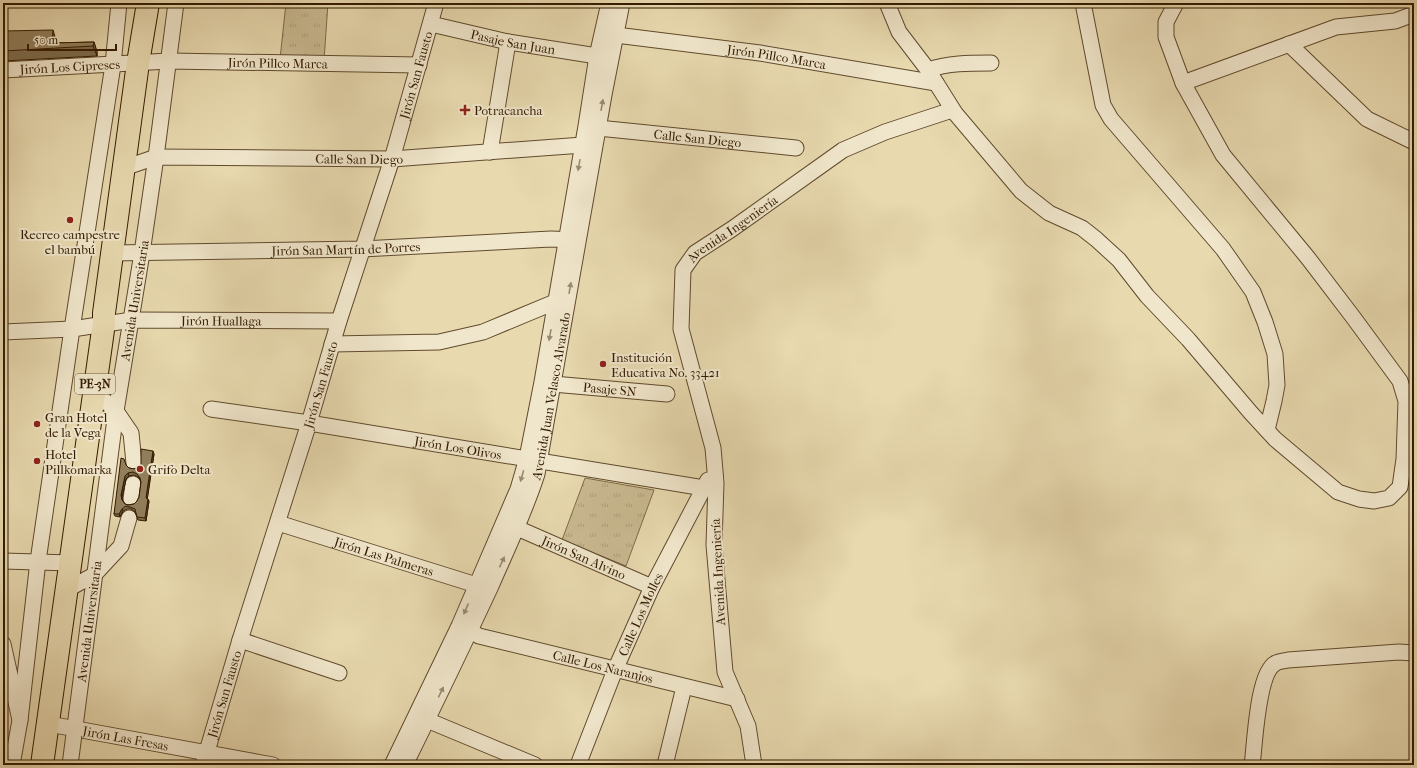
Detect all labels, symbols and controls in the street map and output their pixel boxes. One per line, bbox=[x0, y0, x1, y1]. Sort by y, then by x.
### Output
scale bar bbox=[28, 26, 116, 52]
street label: Pasaje San Juan bbox=[469, 26, 557, 57]
street label: Jirón San Fausto bbox=[396, 29, 435, 122]
text: 50 m bbox=[34, 33, 58, 47]
street label: Jirón Pillco Marca bbox=[725, 41, 828, 72]
street label: Jirón Pillco Marca bbox=[227, 54, 329, 71]
street label: Jirón Los Cipreses bbox=[18, 56, 121, 77]
one-way arrow bbox=[599, 98, 605, 111]
place label: Potracancha bbox=[474, 103, 543, 118]
marker: Potracancha bbox=[459, 104, 471, 116]
street label: Calle San Diego bbox=[653, 126, 742, 150]
street label: Calle San Diego bbox=[315, 151, 404, 167]
one-way arrow bbox=[576, 159, 582, 171]
street label: Avenida Ingeniería bbox=[683, 191, 781, 266]
marker: Recreo campestre el bambú bbox=[65, 215, 75, 225]
place label: Recreo campestre el bambú bbox=[20, 227, 121, 257]
street label: Avenida Universitaria bbox=[117, 238, 151, 363]
street label: Jirón San Martín de Porres bbox=[270, 238, 421, 258]
one-way arrow bbox=[567, 282, 573, 294]
street label: Avenida Juan Velasco Alvarado bbox=[528, 311, 573, 483]
street label: Jirón Huallaga bbox=[180, 313, 263, 328]
one-way arrow bbox=[546, 329, 552, 341]
street label: Jirón San Fausto bbox=[300, 339, 340, 431]
place label: Institución Educativa No. 33421 bbox=[611, 350, 720, 380]
marker: Institución Educativa No. 33421 bbox=[598, 359, 608, 369]
road number: PE-3N bbox=[75, 374, 115, 394]
street label: Pasaje SN bbox=[582, 379, 637, 399]
place label: Gran Hotel de la Vega bbox=[45, 410, 108, 440]
marker: Gran Hotel de la Vega bbox=[32, 419, 42, 429]
street label: Jirón Los Olivos bbox=[412, 433, 503, 462]
place label: Hotel Pillkomarka bbox=[45, 447, 113, 477]
marker: Hotel Pillkomarka bbox=[32, 456, 42, 466]
place label: Grifo Delta bbox=[148, 462, 211, 477]
marker: Grifo Delta bbox=[135, 464, 145, 474]
one-way arrow bbox=[519, 470, 525, 482]
street label: Avenida Ingeniería bbox=[708, 517, 728, 627]
street label: Jirón San Alvino bbox=[539, 532, 629, 582]
street label: Jirón Las Palmeras bbox=[331, 533, 436, 579]
one-way arrow bbox=[499, 556, 505, 567]
street label: Avenida Universitaria bbox=[73, 559, 104, 684]
street label: Calle Los Molles bbox=[615, 570, 666, 658]
one-way arrow bbox=[463, 603, 469, 615]
street label: Calle Los Naranjos bbox=[551, 647, 655, 686]
street label: Jirón San Fausto bbox=[204, 648, 244, 740]
one-way arrow bbox=[437, 687, 444, 698]
street label: Jirón Las Fresas bbox=[81, 723, 170, 753]

